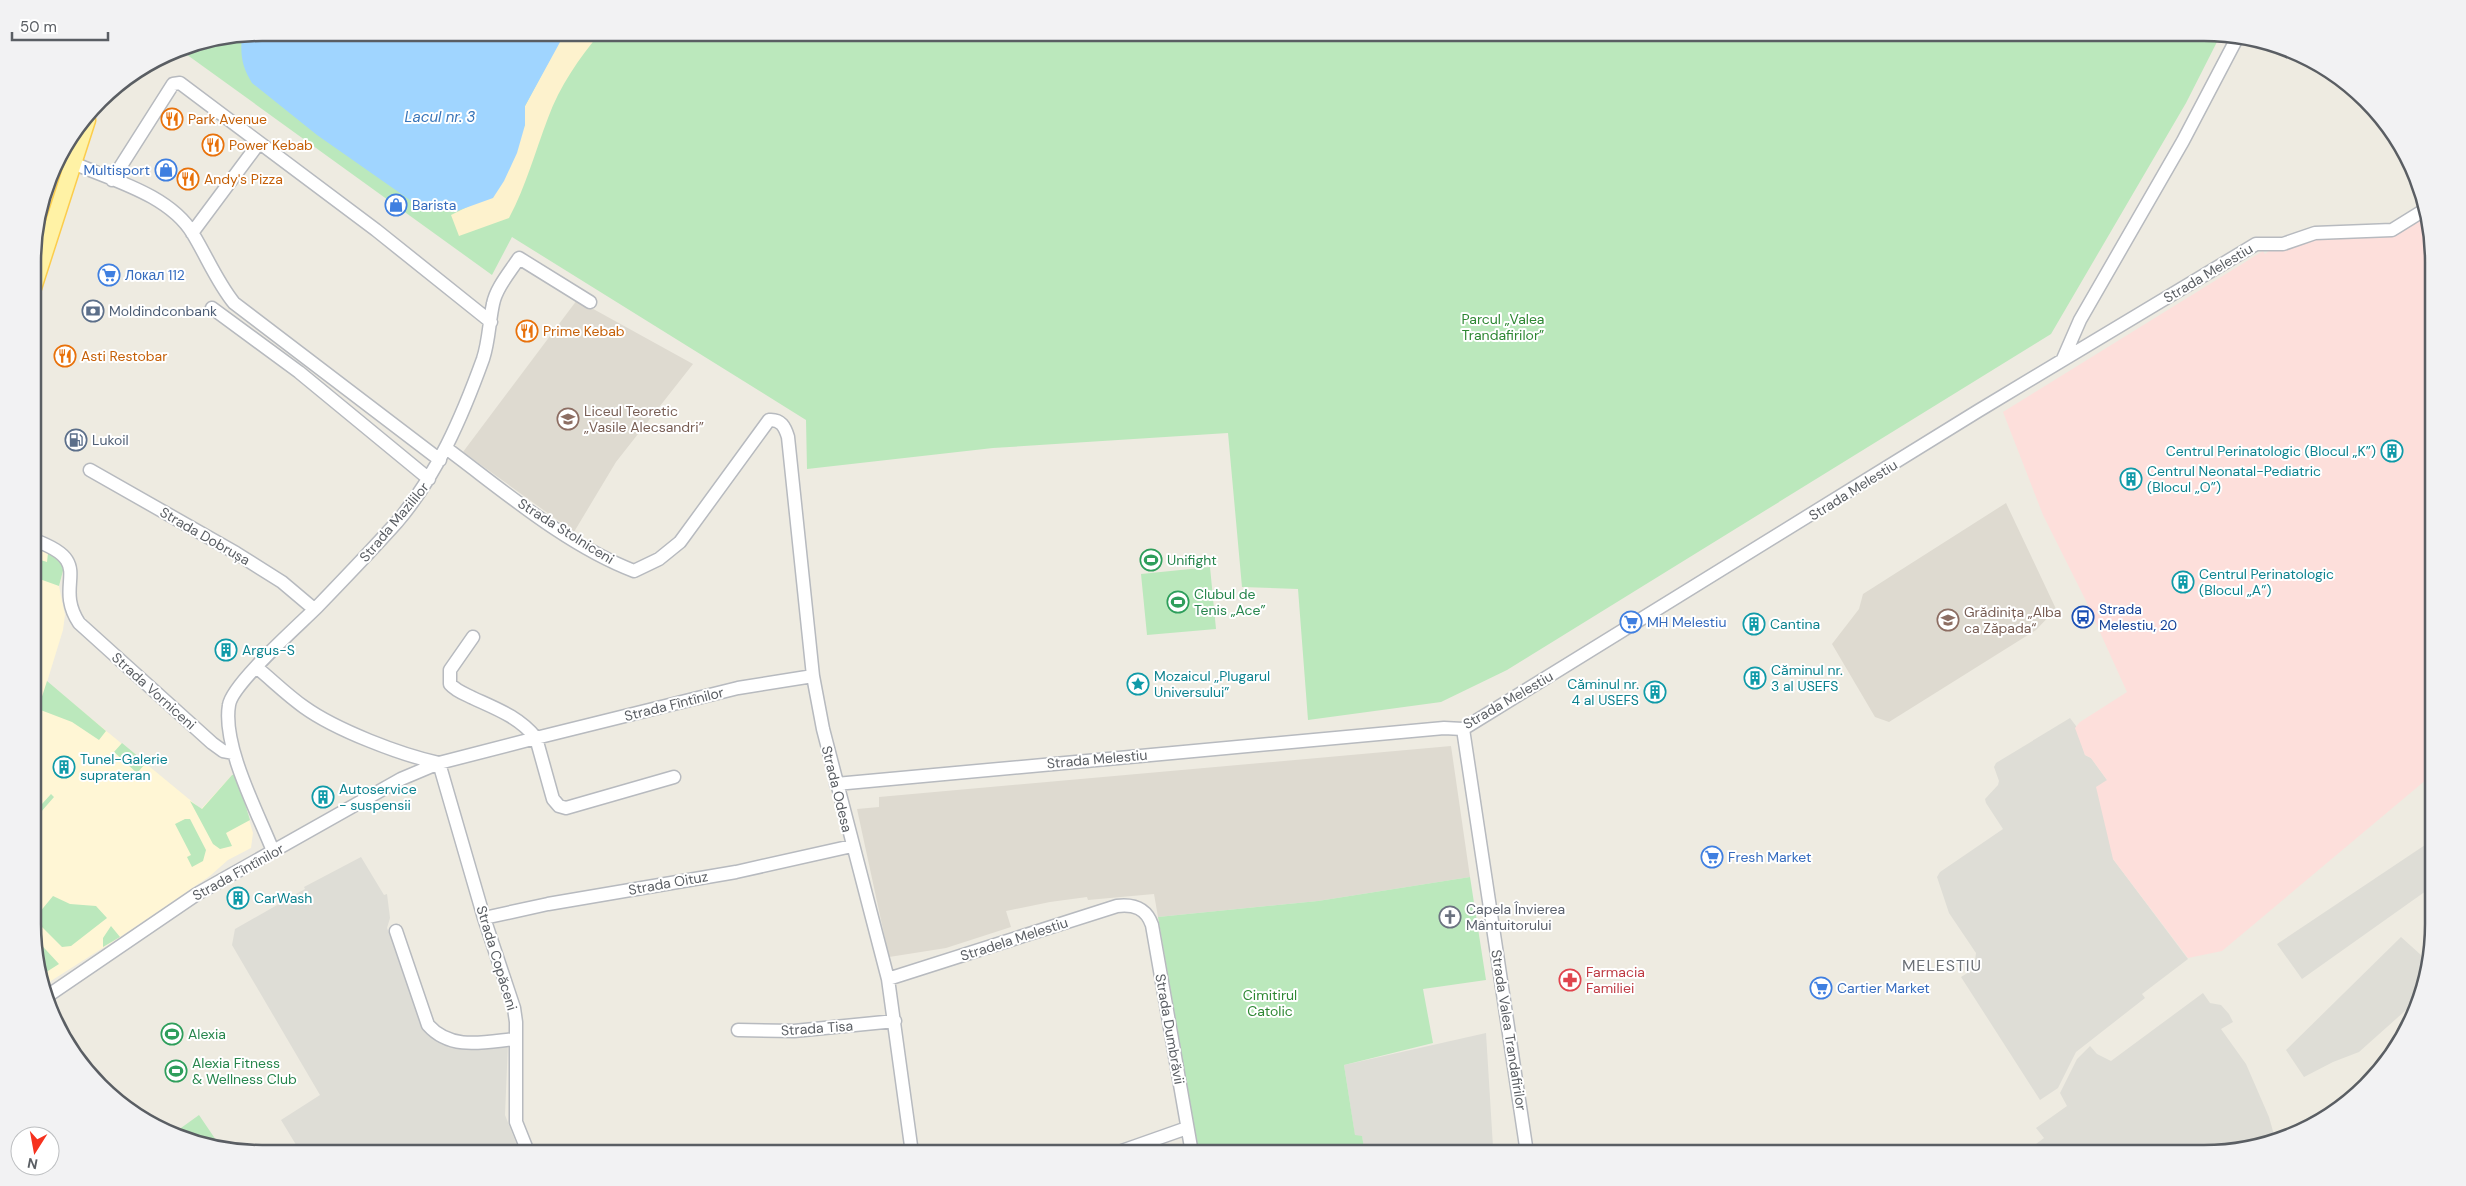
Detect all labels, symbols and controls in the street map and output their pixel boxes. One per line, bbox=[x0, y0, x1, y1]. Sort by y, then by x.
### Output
scale bar bbox=[12, 10, 109, 42]
text: 50 m bbox=[20, 17, 57, 37]
restaurant icon: Park Avenue bbox=[160, 107, 184, 131]
water label: Lacul nr. 3 bbox=[405, 107, 476, 127]
place label: Park Avenue bbox=[188, 110, 267, 128]
restaurant icon: Power Kebab bbox=[201, 133, 225, 157]
place label: Power Kebab bbox=[229, 136, 313, 154]
shop icon: Multisport bbox=[154, 158, 178, 182]
place label: Multisport bbox=[83, 161, 150, 179]
restaurant icon: Andy's Pizza bbox=[176, 167, 200, 191]
place label: Andy's Pizza bbox=[204, 170, 283, 188]
shop icon: Barista bbox=[384, 193, 408, 217]
place label: Barista bbox=[412, 196, 456, 214]
street label: Strada Melestiu bbox=[2160, 239, 2256, 307]
supermarket icon: Локал 112 bbox=[97, 263, 121, 287]
place label: Локал 112 bbox=[125, 266, 185, 284]
bank icon: Moldindconbank bbox=[81, 299, 105, 323]
place label: Moldindconbank bbox=[109, 302, 217, 320]
park label: Parcul „Valea Trandafirilor” bbox=[1462, 310, 1544, 344]
restaurant icon: Prime Kebab bbox=[515, 319, 539, 343]
place label: Prime Kebab bbox=[543, 322, 625, 340]
restaurant icon: Asti Restobar bbox=[53, 344, 77, 368]
place label: Asti Restobar bbox=[81, 347, 167, 365]
place label: Liceul Teoretic „Vasile Alecsandri” bbox=[584, 402, 704, 436]
school or university icon: Liceul Teoretic „Vasile Alecsandri” bbox=[556, 407, 580, 431]
fuel station icon: Lukoil bbox=[64, 428, 88, 452]
place label: Lukoil bbox=[92, 431, 129, 449]
building icon: Centrul Perinatologic (Blocul „K”) bbox=[2380, 439, 2404, 463]
place label: Centrul Perinatologic (Blocul „K”) bbox=[2166, 442, 2376, 460]
street label: Strada Melestiu bbox=[1805, 456, 1901, 524]
place label: Centrul Neonatal-Pediatric (Blocul „O”) bbox=[2147, 462, 2321, 496]
building icon: Centrul Neonatal-Pediatric (Blocul „O”) bbox=[2119, 467, 2143, 491]
street label: Strada Mazililor bbox=[355, 478, 433, 566]
street label: Strada Stolniceni bbox=[515, 494, 617, 568]
street label: Strada Dobrușa bbox=[157, 503, 253, 569]
sports icon: Unifight bbox=[1139, 548, 1163, 572]
place label: Unifight bbox=[1167, 551, 1217, 569]
place label: Centrul Perinatologic (Blocul „A”) bbox=[2199, 565, 2334, 599]
building icon: Centrul Perinatologic (Blocul „A”) bbox=[2171, 570, 2195, 594]
place label: Clubul de Tenis „Ace” bbox=[1194, 585, 1266, 619]
sports icon: Clubul de Tenis „Ace” bbox=[1166, 590, 1190, 614]
place label: Strada Melestiu, 20 bbox=[2099, 600, 2177, 634]
place label: Grădinița „Alba ca Zăpada“ bbox=[1964, 603, 2061, 637]
bus stop icon: Strada Melestiu, 20 bbox=[2071, 605, 2095, 629]
school or university icon: Grădinița „Alba ca Zăpada“ bbox=[1936, 608, 1960, 632]
supermarket icon: MH Melestiu bbox=[1619, 610, 1643, 634]
building icon: Cantina bbox=[1742, 612, 1766, 636]
place label: MH Melestiu bbox=[1647, 613, 1726, 631]
place label: Cantina bbox=[1770, 615, 1820, 633]
building icon: Argus-S bbox=[214, 638, 238, 662]
place label: Argus-S bbox=[242, 641, 295, 659]
street label: Strada Vorniceni bbox=[108, 648, 200, 734]
place label: Căminul nr. 3 al USEFS bbox=[1771, 661, 1843, 695]
building icon: Căminul nr. 3 al USEFS bbox=[1743, 666, 1767, 690]
place label: Mozaicul „Plugarul Universului” bbox=[1154, 667, 1270, 701]
street label: Strada Melestiu bbox=[1460, 667, 1556, 733]
place icon: Mozaicul „Plugarul Universului” bbox=[1126, 672, 1150, 696]
place label: Căminul nr. 4 al USEFS bbox=[1567, 675, 1639, 709]
building icon: Căminul nr. 4 al USEFS bbox=[1643, 680, 1667, 704]
street label: Strada Fîntînilor bbox=[622, 683, 726, 725]
street label: Strada Odesa bbox=[818, 744, 856, 834]
street label: Strada Melestiu bbox=[1046, 746, 1148, 772]
place label: Tunel-Galerie suprateran bbox=[80, 750, 168, 784]
building icon: Tunel-Galerie suprateran bbox=[52, 755, 76, 779]
place label: Autoservice - suspensii bbox=[339, 780, 417, 814]
building icon: Autoservice - suspensii bbox=[311, 785, 335, 809]
street label: Strada Fîntînilor bbox=[189, 839, 287, 905]
supermarket icon: Fresh Market bbox=[1700, 845, 1724, 869]
place label: Fresh Market bbox=[1728, 848, 1811, 866]
street label: Strada Oituz bbox=[627, 867, 709, 899]
building icon: CarWash bbox=[226, 886, 250, 910]
place label: CarWash bbox=[254, 889, 312, 907]
place label: Capela Învierea Mântuitorului bbox=[1466, 900, 1565, 934]
street label: Strada Copăceni bbox=[473, 903, 521, 1013]
church icon: Capela Învierea Mântuitorului bbox=[1438, 905, 1462, 929]
street label: Stradela Melestiu bbox=[958, 913, 1070, 965]
street label: Strada Valea Trandafirilor bbox=[1487, 948, 1531, 1112]
district label: MELESTIU bbox=[1902, 955, 1982, 976]
place label: Farmacia Familiei bbox=[1586, 963, 1645, 997]
pharmacy icon: Farmacia Familiei bbox=[1558, 968, 1582, 992]
street label: Strada Dumbrăvii bbox=[1151, 972, 1189, 1086]
supermarket icon: Cartier Market bbox=[1809, 976, 1833, 1000]
place label: Cartier Market bbox=[1837, 979, 1930, 997]
park label: Cimitirul Catolic bbox=[1243, 986, 1297, 1020]
street label: Strada Tisa bbox=[780, 1016, 854, 1040]
sports icon: Alexia bbox=[160, 1022, 184, 1046]
place label: Alexia bbox=[188, 1025, 226, 1043]
place label: Alexia Fitness & Wellness Club bbox=[192, 1054, 297, 1088]
sports icon: Alexia Fitness & Wellness Club bbox=[164, 1059, 188, 1083]
north arrow bbox=[10, 1126, 60, 1176]
text: N bbox=[26, 1154, 39, 1174]

